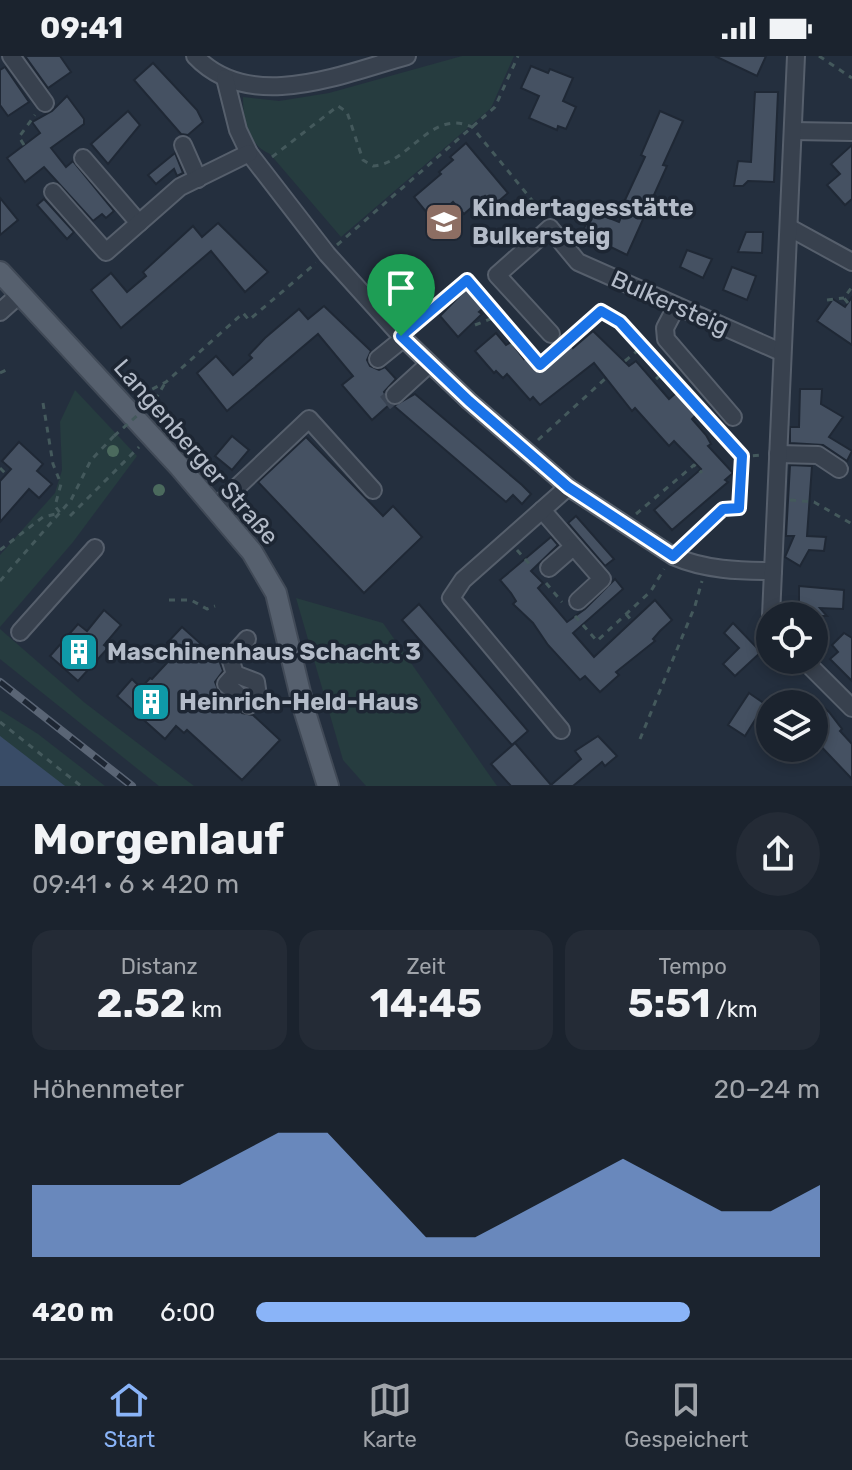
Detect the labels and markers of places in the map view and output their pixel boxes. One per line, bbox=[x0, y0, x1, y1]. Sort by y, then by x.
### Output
place label: Kindertagesstätte Bulkersteig bbox=[472, 194, 694, 250]
school or university icon: Kindertagesstätte Bulkersteig bbox=[423, 201, 465, 243]
pin bbox=[367, 254, 435, 336]
building icon: Maschinenhaus Schacht 3 bbox=[58, 631, 100, 673]
place label: Maschinenhaus Schacht 3 bbox=[107, 638, 421, 666]
building icon: Heinrich-Held-Haus bbox=[130, 681, 172, 723]
place label: Heinrich-Held-Haus bbox=[179, 688, 419, 716]

